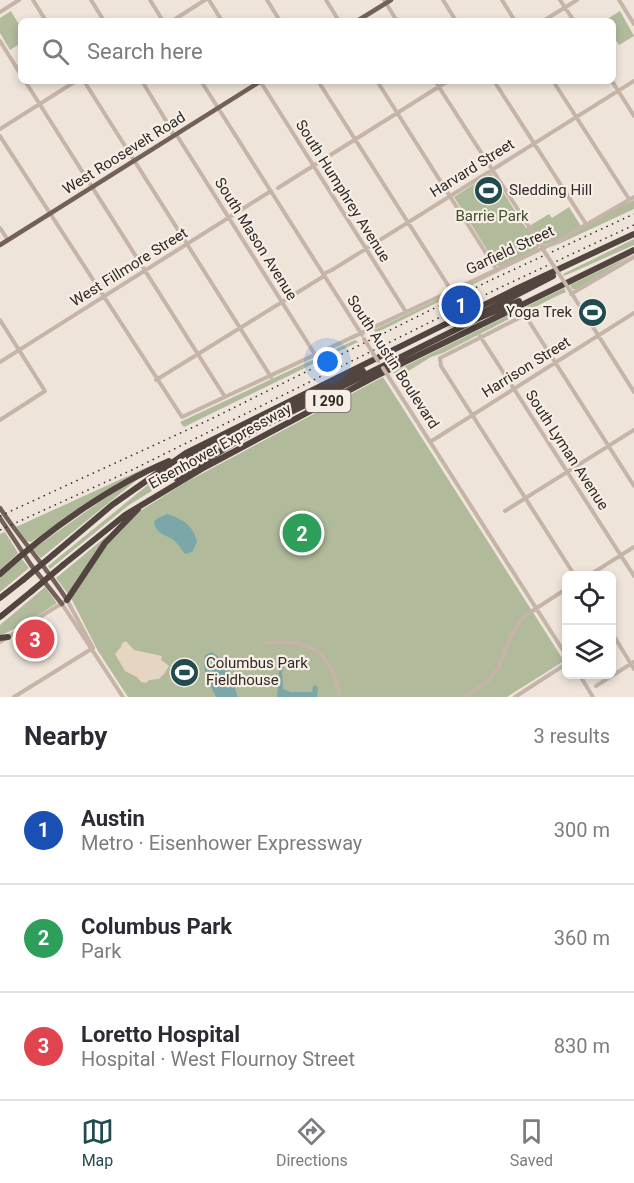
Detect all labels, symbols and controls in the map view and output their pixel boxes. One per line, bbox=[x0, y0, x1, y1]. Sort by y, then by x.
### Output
search box bbox=[18, 18, 616, 84]
icon: search bbox=[39, 35, 72, 68]
text: Search here bbox=[87, 39, 203, 64]
street label: West Roosevelt Road bbox=[59, 108, 189, 198]
street label: South Humphrey Avenue bbox=[292, 117, 394, 265]
street label: Harvard Street bbox=[426, 135, 518, 201]
street label: South Mason Avenue bbox=[211, 174, 301, 304]
sports icon: Sledding Hill bbox=[472, 174, 504, 206]
place label: Sledding Hill bbox=[509, 181, 592, 199]
park label: Barrie Park bbox=[455, 207, 529, 225]
street label: Garfield Street bbox=[463, 222, 557, 278]
street label: West Fillmore Street bbox=[67, 224, 191, 310]
pin: 1 bbox=[442, 282, 480, 328]
street label: South Austin Boulevard bbox=[343, 292, 443, 432]
sports icon: Yoga Trek bbox=[577, 296, 609, 328]
place label: Yoga Trek bbox=[506, 303, 572, 321]
street label: Harrison Street bbox=[479, 333, 573, 401]
your location bbox=[313, 347, 342, 376]
street label: South Lyman Avenue bbox=[522, 387, 612, 513]
road number: I 290 bbox=[306, 390, 350, 412]
street label: Eisenhower Expressway bbox=[146, 399, 294, 493]
pin: 2 bbox=[282, 510, 322, 556]
map controls bbox=[562, 571, 616, 679]
button: locate bbox=[562, 571, 616, 625]
pin: 3 bbox=[15, 616, 54, 662]
button: layers bbox=[562, 625, 616, 679]
place label: Columbus Park Fieldhouse bbox=[206, 654, 308, 689]
sports icon: Columbus Park Fieldhouse bbox=[169, 656, 201, 688]
text: Nearby bbox=[24, 721, 107, 751]
text: 3 results bbox=[534, 724, 610, 748]
text: Austin bbox=[81, 806, 145, 831]
text: 1 bbox=[38, 818, 49, 842]
text: 300 m bbox=[554, 818, 610, 842]
text: Metro · Eisenhower Expressway bbox=[81, 831, 362, 855]
text: Columbus Park bbox=[81, 914, 232, 939]
text: 2 bbox=[38, 926, 49, 950]
text: 360 m bbox=[554, 926, 610, 950]
text: Park bbox=[81, 939, 121, 963]
text: Loretto Hospital bbox=[81, 1022, 240, 1047]
text: 3 bbox=[38, 1034, 49, 1058]
text: 830 m bbox=[554, 1034, 610, 1058]
text: Hospital · West Flournoy Street bbox=[81, 1047, 355, 1071]
tab: Map bbox=[81, 1115, 114, 1170]
tab: Directions bbox=[276, 1115, 348, 1170]
tab: Saved bbox=[510, 1115, 553, 1170]

